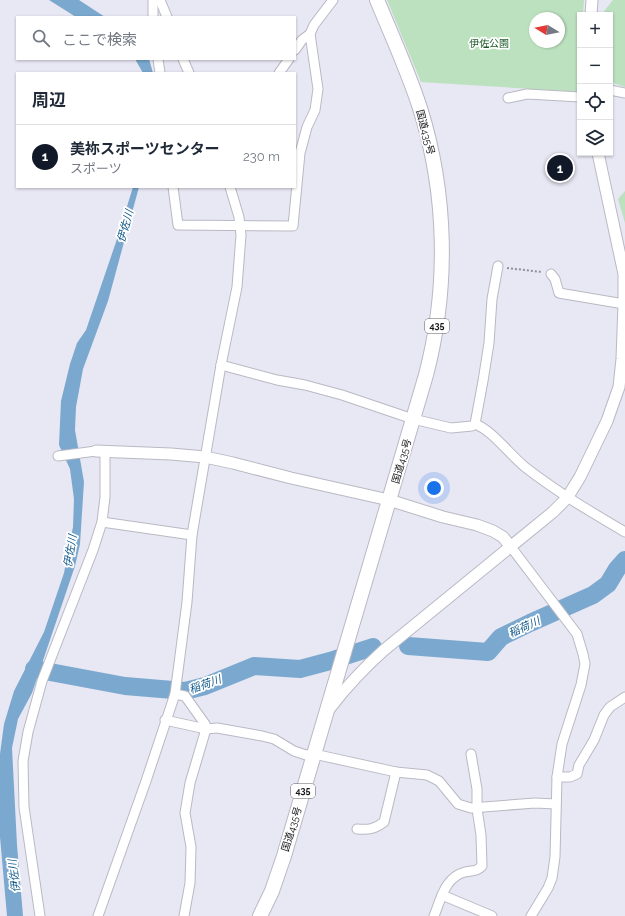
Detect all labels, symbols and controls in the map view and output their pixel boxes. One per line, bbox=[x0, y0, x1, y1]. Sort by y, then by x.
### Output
north arrow bbox=[529, 12, 565, 48]
map controls bbox=[577, 12, 613, 156]
button: + bbox=[577, 12, 613, 48]
search box bbox=[16, 16, 296, 60]
icon: search bbox=[30, 27, 52, 49]
text: ここで検索 bbox=[62, 31, 137, 49]
park label: 伊佐公園 bbox=[469, 38, 509, 49]
button: − bbox=[577, 48, 613, 84]
button: locate bbox=[577, 84, 613, 120]
text: 周辺 bbox=[32, 90, 66, 110]
street label: 国道435号 bbox=[414, 108, 437, 156]
button: layers bbox=[577, 120, 613, 156]
text: 美祢スポーツセンター bbox=[70, 140, 220, 158]
text: 1 bbox=[42, 149, 48, 164]
text: 230 m bbox=[243, 149, 280, 164]
pin: 1 bbox=[547, 153, 573, 183]
text: スポーツ bbox=[70, 161, 122, 176]
water label: 伊佐川 bbox=[115, 208, 137, 244]
road number: 435 bbox=[425, 319, 449, 333]
street label: 国道435号 bbox=[390, 437, 413, 485]
your location bbox=[424, 478, 444, 498]
water label: 伊佐川 bbox=[61, 533, 80, 568]
water label: 稲荷川 bbox=[507, 614, 543, 640]
water label: 稲荷川 bbox=[187, 672, 224, 696]
road number: 435 bbox=[291, 784, 315, 798]
street label: 国道435号 bbox=[279, 805, 303, 853]
water label: 伊佐川 bbox=[6, 858, 23, 893]

